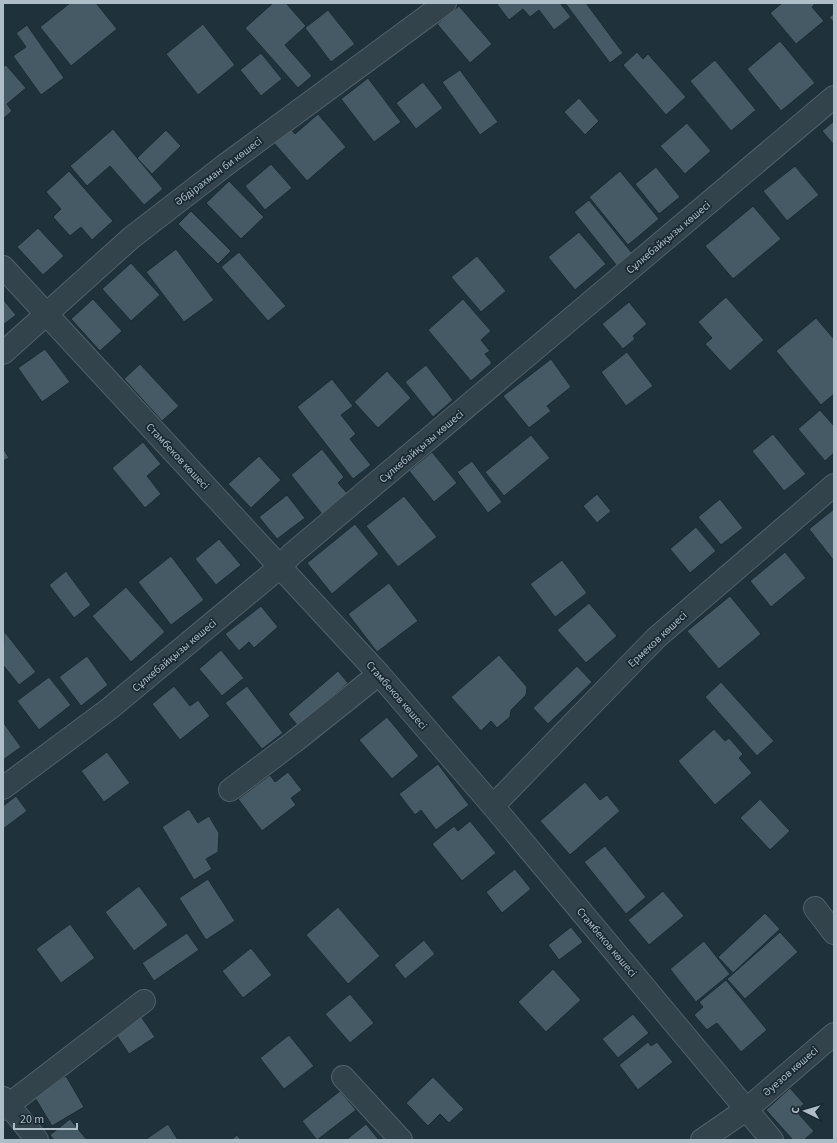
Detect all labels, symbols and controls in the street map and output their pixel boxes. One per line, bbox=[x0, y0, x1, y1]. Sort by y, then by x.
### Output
street label: Әбдірахман би көшесі bbox=[171, 133, 265, 209]
street label: Сұлкебайқызы көшесі bbox=[623, 198, 714, 277]
street label: Сұлкебайқызы көшесі bbox=[376, 407, 467, 486]
street label: Стамбеков көшесі bbox=[143, 420, 213, 493]
street label: Ермеков көшесі bbox=[624, 608, 690, 671]
street label: Сұлкебайқызы көшесі bbox=[129, 616, 220, 695]
street label: Стамбеков көшесі bbox=[363, 658, 431, 733]
street label: Стамбеков көшесі bbox=[573, 904, 640, 980]
street label: Әуезов көшесі bbox=[759, 1043, 821, 1100]
north arrow bbox=[785, 1091, 825, 1131]
scale bar bbox=[14, 1105, 77, 1131]
text: С bbox=[788, 1106, 803, 1114]
text: 20 m bbox=[20, 1111, 44, 1128]

